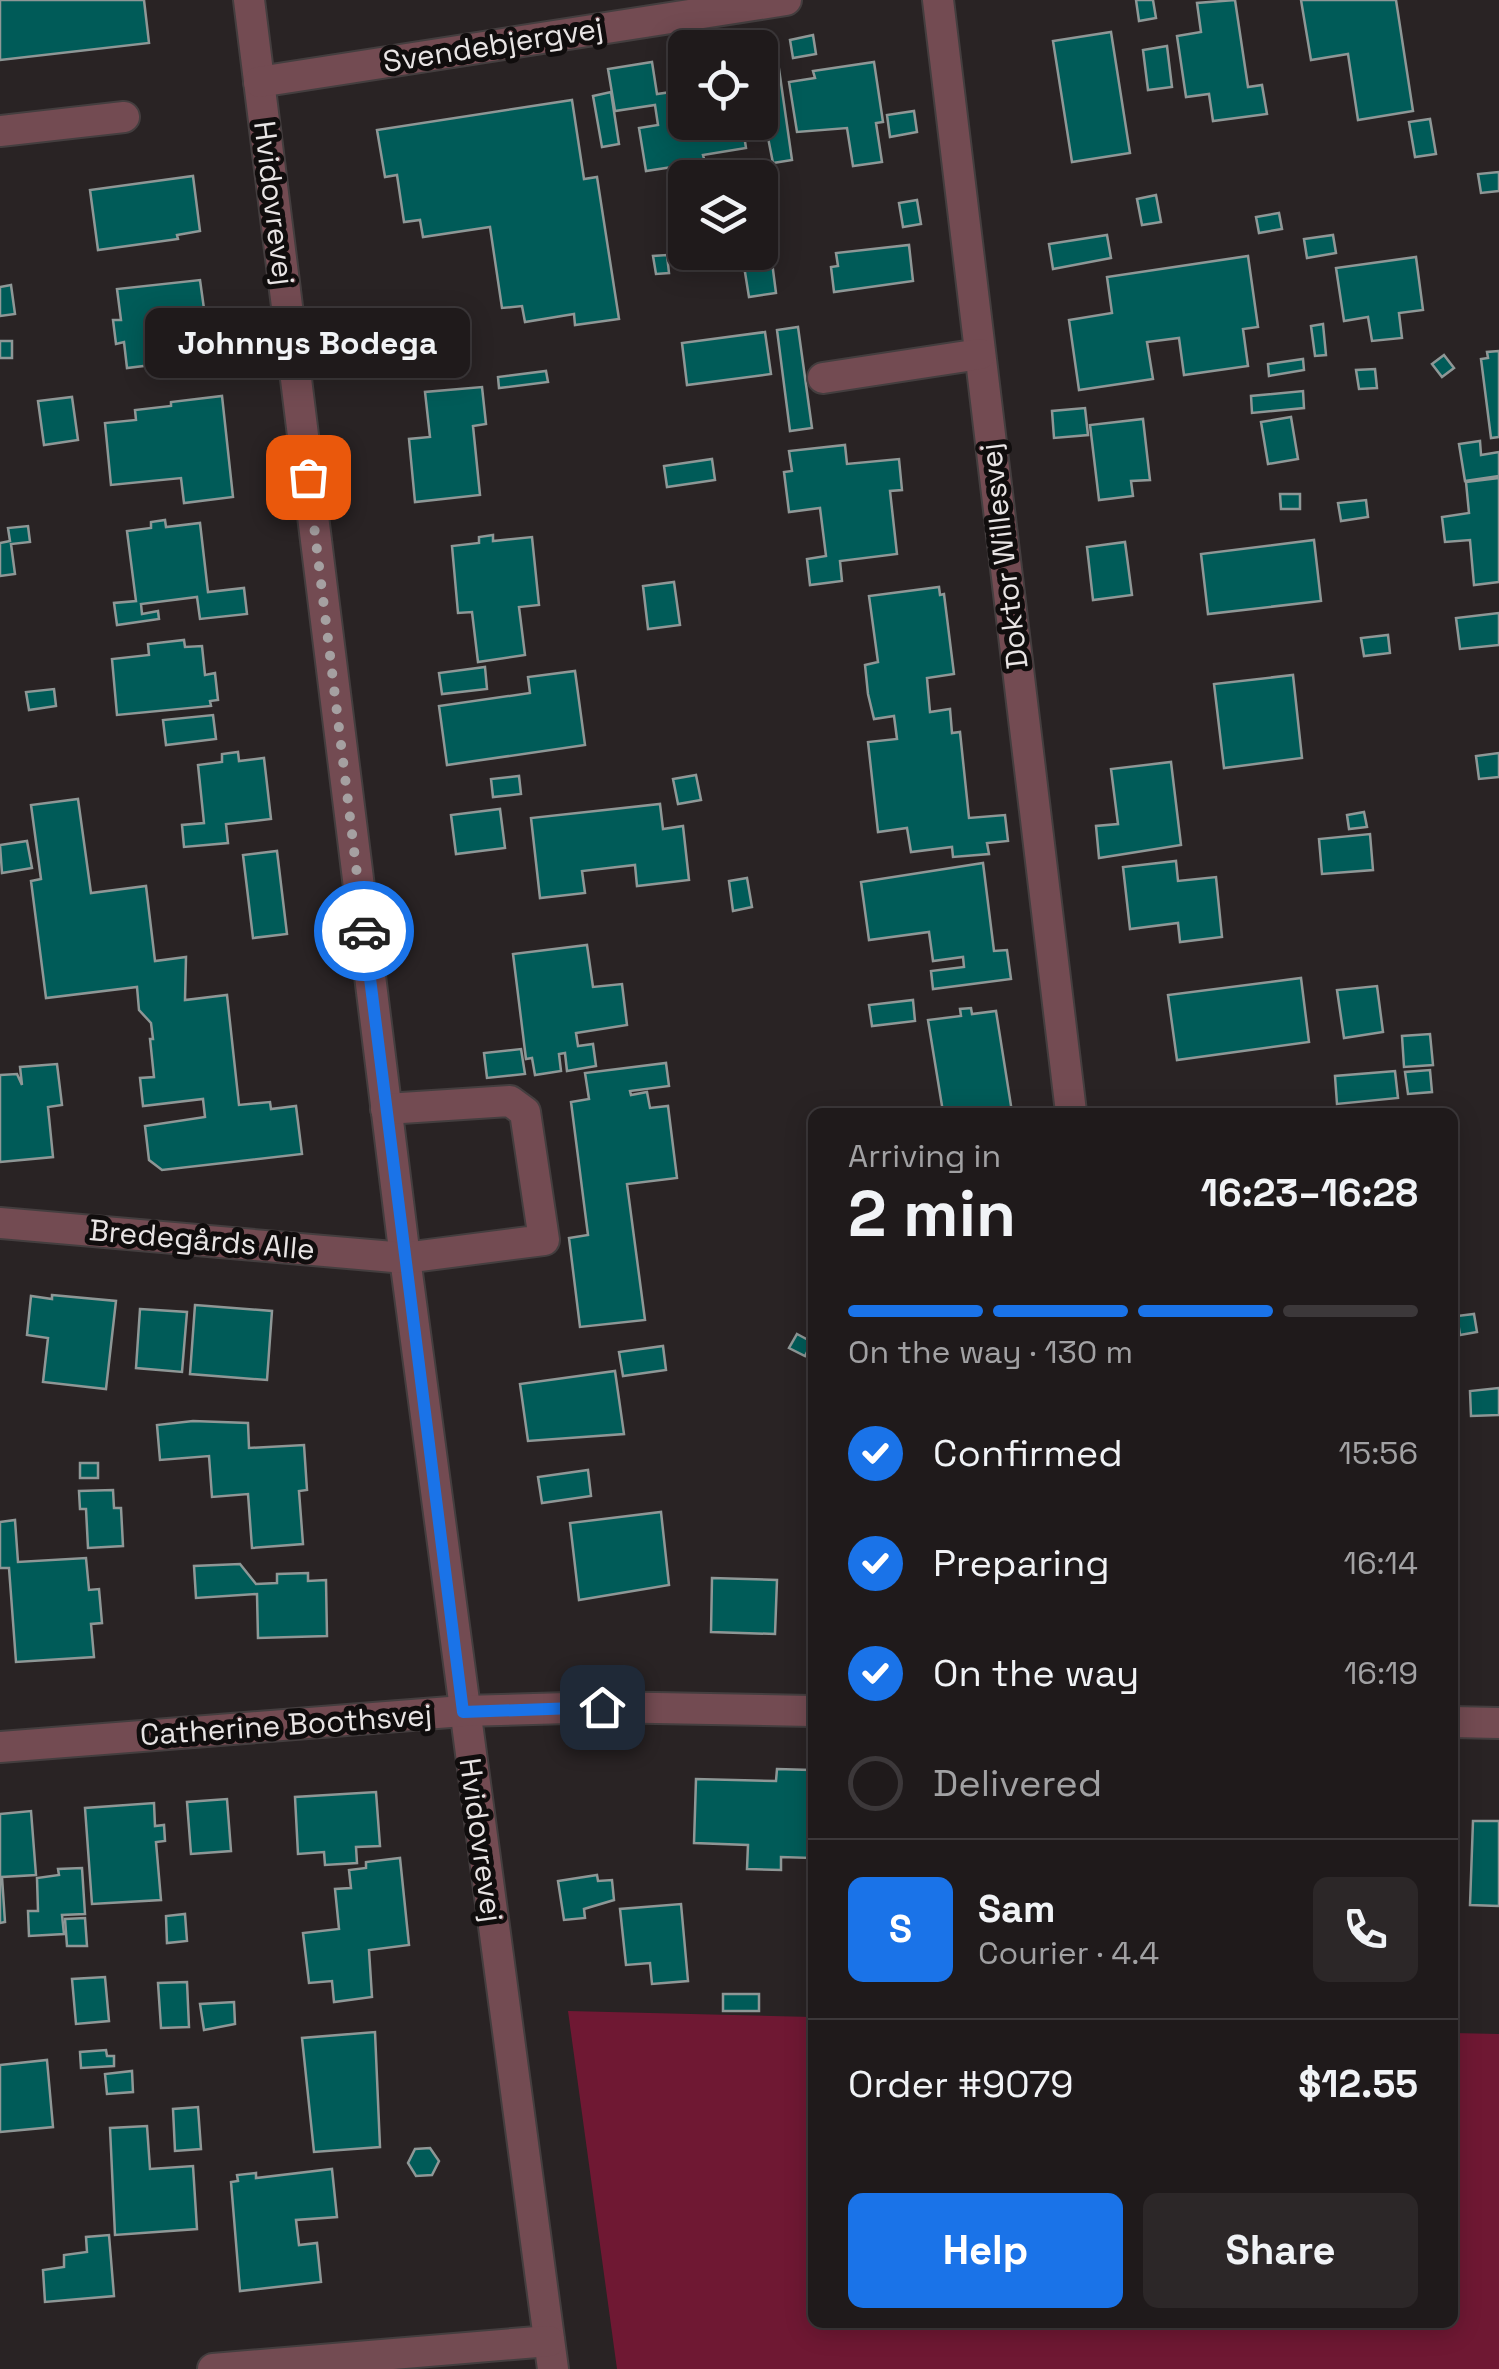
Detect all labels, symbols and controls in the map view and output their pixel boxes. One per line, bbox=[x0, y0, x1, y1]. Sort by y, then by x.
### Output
street label: Svendebjergvej bbox=[380, 8, 606, 81]
map controls bbox=[668, 30, 778, 270]
button: locate bbox=[668, 30, 778, 140]
street label: Hvidovrevej bbox=[245, 119, 304, 287]
button: layers bbox=[668, 160, 778, 270]
callout: Johnnys Bodega bbox=[146, 307, 470, 377]
text: Johnnys Bodega bbox=[177, 323, 438, 363]
pin bbox=[266, 435, 351, 520]
street label: Doktor Willesvej bbox=[970, 441, 1037, 671]
icon: bag bbox=[281, 450, 336, 505]
courier bbox=[314, 881, 414, 981]
icon: car bbox=[337, 904, 392, 959]
text: Arriving in bbox=[848, 1136, 1001, 1176]
text: 16:23–16:28 bbox=[1201, 1169, 1418, 1217]
text: 2 min bbox=[848, 1172, 1016, 1255]
street label: Bredegårds Alle bbox=[88, 1210, 317, 1269]
text: On the way · 130 m bbox=[848, 1332, 1133, 1372]
icon: check bbox=[848, 1426, 903, 1481]
text: Confirmed bbox=[933, 1429, 1123, 1477]
text: 15:56 bbox=[1339, 1433, 1418, 1473]
icon: check bbox=[848, 1536, 903, 1591]
text: Preparing bbox=[933, 1539, 1110, 1587]
text: 16:14 bbox=[1344, 1543, 1418, 1583]
icon: check bbox=[848, 1646, 903, 1701]
text: On the way bbox=[933, 1649, 1139, 1697]
text: 16:19 bbox=[1344, 1653, 1418, 1693]
pin bbox=[560, 1665, 645, 1750]
icon: home bbox=[575, 1680, 630, 1735]
street label: Catherine Boothsvej bbox=[139, 1695, 433, 1754]
street label: Hvidovrevej bbox=[451, 1755, 512, 1924]
text: Delivered bbox=[933, 1759, 1102, 1807]
button: phone bbox=[1313, 1877, 1418, 1982]
text: Sam bbox=[978, 1885, 1055, 1933]
text: S bbox=[889, 1905, 912, 1953]
text: Courier · 4.4 bbox=[978, 1933, 1159, 1973]
text: Order #9079 bbox=[848, 2060, 1074, 2108]
text: $12.55 bbox=[1298, 2060, 1418, 2108]
button: Help bbox=[848, 2193, 1123, 2308]
button: Share bbox=[1143, 2193, 1418, 2308]

